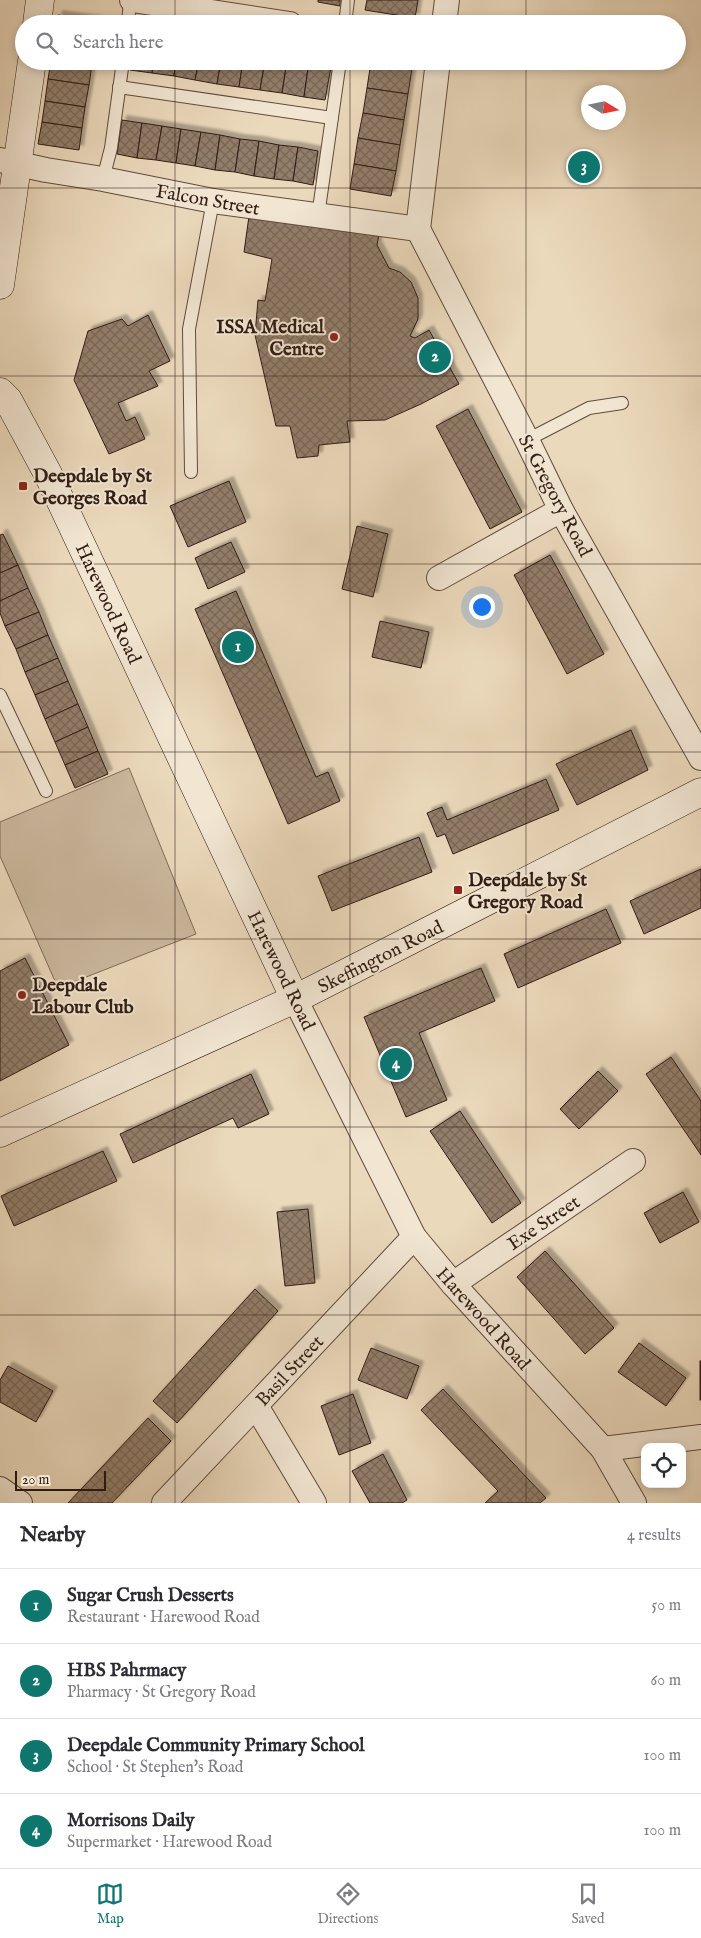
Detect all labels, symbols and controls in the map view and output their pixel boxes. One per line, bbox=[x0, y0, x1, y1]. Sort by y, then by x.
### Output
search box bbox=[15, 15, 686, 70]
icon: search bbox=[33, 29, 61, 57]
text: Search here bbox=[73, 31, 164, 55]
north arrow bbox=[581, 85, 626, 130]
pin: 3 bbox=[568, 148, 600, 186]
street label: Falcon Street bbox=[154, 180, 262, 222]
place label: ISSA Medical Centre bbox=[216, 316, 325, 362]
marker: ISSA Medical Centre bbox=[328, 331, 340, 343]
pin: 2 bbox=[419, 338, 451, 376]
street label: St Gregory Road bbox=[512, 431, 597, 562]
place label: Deepdale by St Georges Road bbox=[33, 465, 153, 511]
marker: Deepdale by St Georges Road bbox=[17, 480, 29, 492]
street label: Harewood Road bbox=[69, 540, 146, 669]
your location bbox=[469, 594, 495, 620]
pin: 1 bbox=[222, 628, 254, 666]
place label: Deepdale by St Gregory Road bbox=[468, 869, 588, 915]
marker: Deepdale by St Gregory Road bbox=[452, 884, 464, 896]
street label: Harewood Road bbox=[241, 907, 320, 1035]
street label: Skeffington Road bbox=[314, 915, 448, 1000]
place label: Deepdale Labour Club bbox=[32, 974, 134, 1020]
marker: Deepdale Labour Club bbox=[16, 989, 28, 1001]
pin: 4 bbox=[380, 1045, 412, 1083]
street label: Exe Street bbox=[503, 1190, 585, 1257]
street label: Harewood Road bbox=[430, 1263, 536, 1376]
street label: Basil Street bbox=[251, 1330, 330, 1412]
map controls bbox=[641, 1443, 686, 1488]
button: locate bbox=[641, 1443, 686, 1488]
scale bar bbox=[15, 1468, 106, 1491]
text: 20 m bbox=[22, 1471, 49, 1489]
text: Nearby bbox=[20, 1522, 85, 1549]
text: 4 results bbox=[627, 1526, 681, 1546]
text: Sugar Crush Desserts bbox=[67, 1584, 234, 1608]
text: 1 bbox=[33, 1596, 39, 1616]
text: 50 m bbox=[652, 1596, 681, 1616]
text: Restaurant · Harewood Road bbox=[67, 1608, 260, 1628]
text: HBS Pahrmacy bbox=[67, 1659, 186, 1683]
text: 2 bbox=[32, 1671, 40, 1691]
text: 60 m bbox=[651, 1671, 681, 1691]
text: Pharmacy · St Gregory Road bbox=[67, 1683, 256, 1703]
text: Deepdale Community Primary School bbox=[67, 1734, 364, 1758]
text: 3 bbox=[33, 1746, 39, 1766]
text: 100 m bbox=[644, 1746, 681, 1766]
text: School · St Stephen's Road bbox=[67, 1758, 243, 1778]
text: Morrisons Daily bbox=[67, 1809, 195, 1833]
text: 4 bbox=[32, 1821, 40, 1841]
text: 100 m bbox=[644, 1821, 681, 1841]
text: Supermarket · Harewood Road bbox=[67, 1833, 272, 1853]
tab: Map bbox=[96, 1880, 124, 1928]
tab: Directions bbox=[317, 1880, 378, 1928]
tab: Saved bbox=[571, 1880, 604, 1928]

